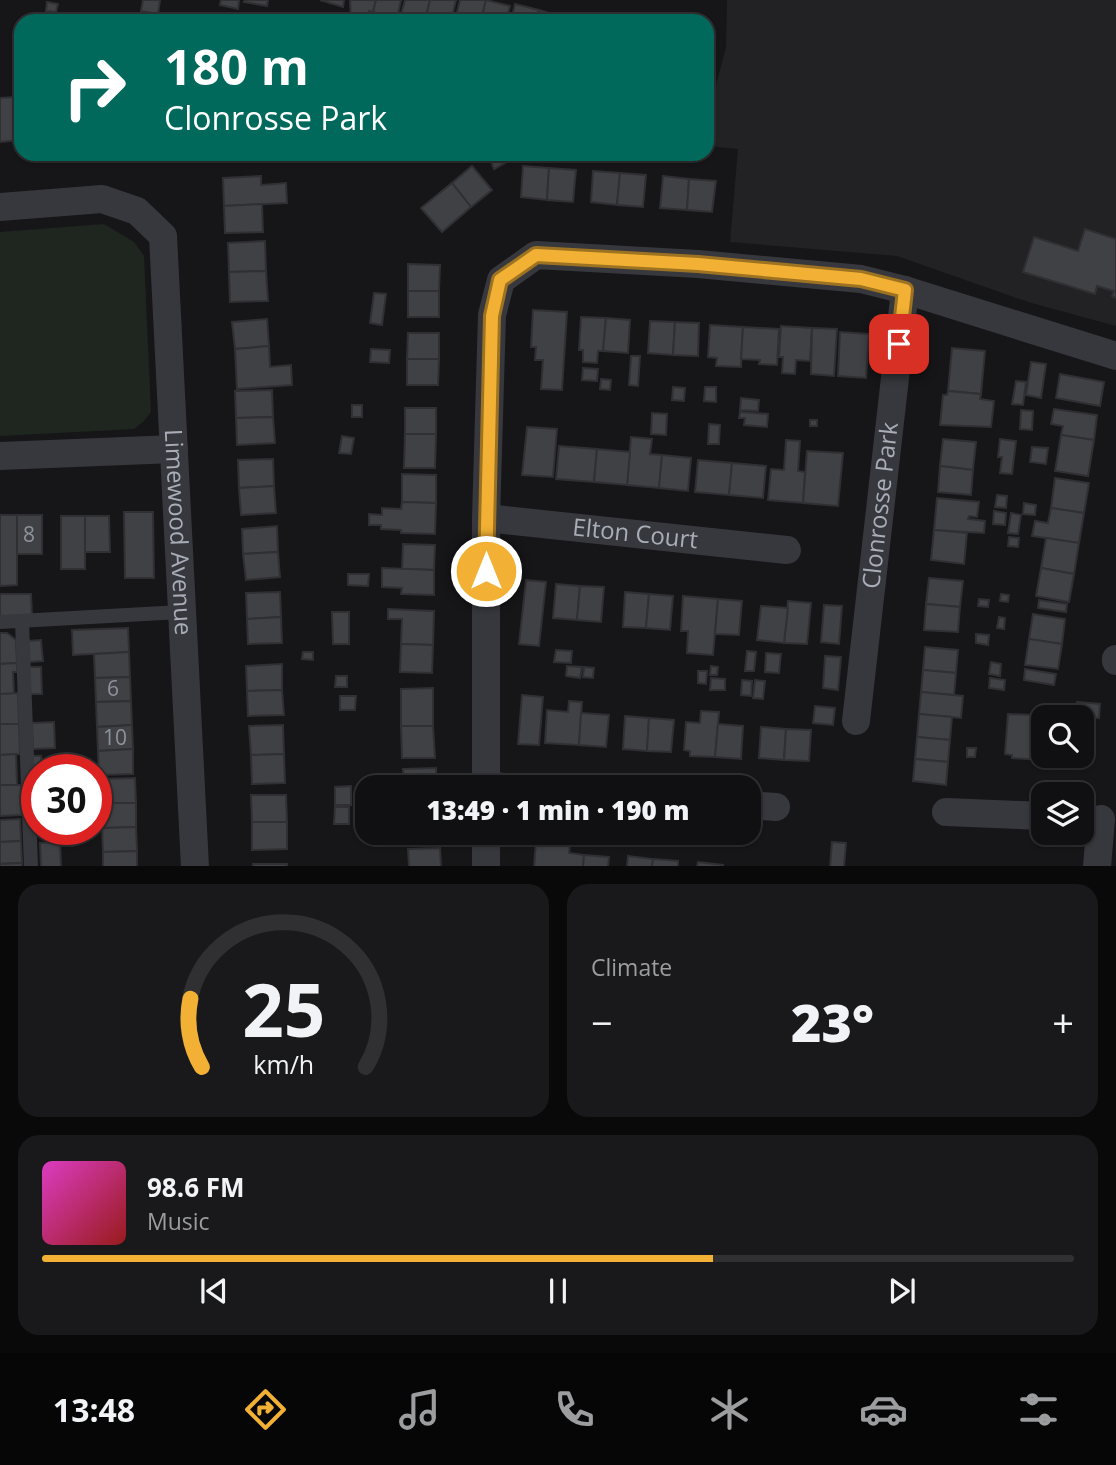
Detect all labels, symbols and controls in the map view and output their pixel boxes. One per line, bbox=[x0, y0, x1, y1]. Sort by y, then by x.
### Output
text: 180 m bbox=[164, 33, 309, 99]
icon: right bbox=[49, 42, 140, 133]
text: Clonrosse Park bbox=[164, 96, 387, 139]
pin bbox=[869, 314, 929, 374]
icon: arrive bbox=[880, 325, 918, 363]
street label: Clonrosse Park bbox=[853, 420, 905, 590]
street label: Limewood Avenue bbox=[158, 428, 201, 636]
street label: Elton Court bbox=[571, 509, 700, 555]
house number: 8 bbox=[23, 520, 35, 548]
position arrow bbox=[449, 534, 523, 608]
house number: 6 bbox=[107, 674, 119, 702]
map controls bbox=[1031, 705, 1094, 845]
button: search bbox=[1031, 705, 1094, 768]
house number: 10 bbox=[103, 723, 127, 751]
speed limit sign: 30 bbox=[21, 754, 112, 845]
button: layers bbox=[1031, 782, 1094, 845]
text: 13:49 · 1 min · 190 m bbox=[427, 792, 689, 828]
text: Climate bbox=[591, 951, 672, 983]
text: 25 bbox=[242, 959, 325, 1058]
text: 23° bbox=[791, 986, 874, 1057]
text: − bbox=[591, 996, 613, 1048]
text: + bbox=[1052, 996, 1074, 1048]
text: km/h bbox=[253, 1046, 314, 1080]
text: 98.6 FM bbox=[147, 1169, 245, 1205]
text: Music bbox=[147, 1205, 210, 1237]
icon: previous bbox=[195, 1272, 233, 1310]
icon: pause bbox=[539, 1272, 577, 1310]
icon: next bbox=[883, 1272, 921, 1310]
icon: directions bbox=[241, 1385, 290, 1434]
icon: music bbox=[395, 1385, 444, 1434]
icon: phone bbox=[550, 1385, 599, 1434]
icon: climate bbox=[705, 1385, 754, 1434]
icon: car bbox=[859, 1385, 908, 1434]
icon: filters bbox=[1014, 1385, 1063, 1434]
text: 13:48 bbox=[53, 1388, 135, 1431]

